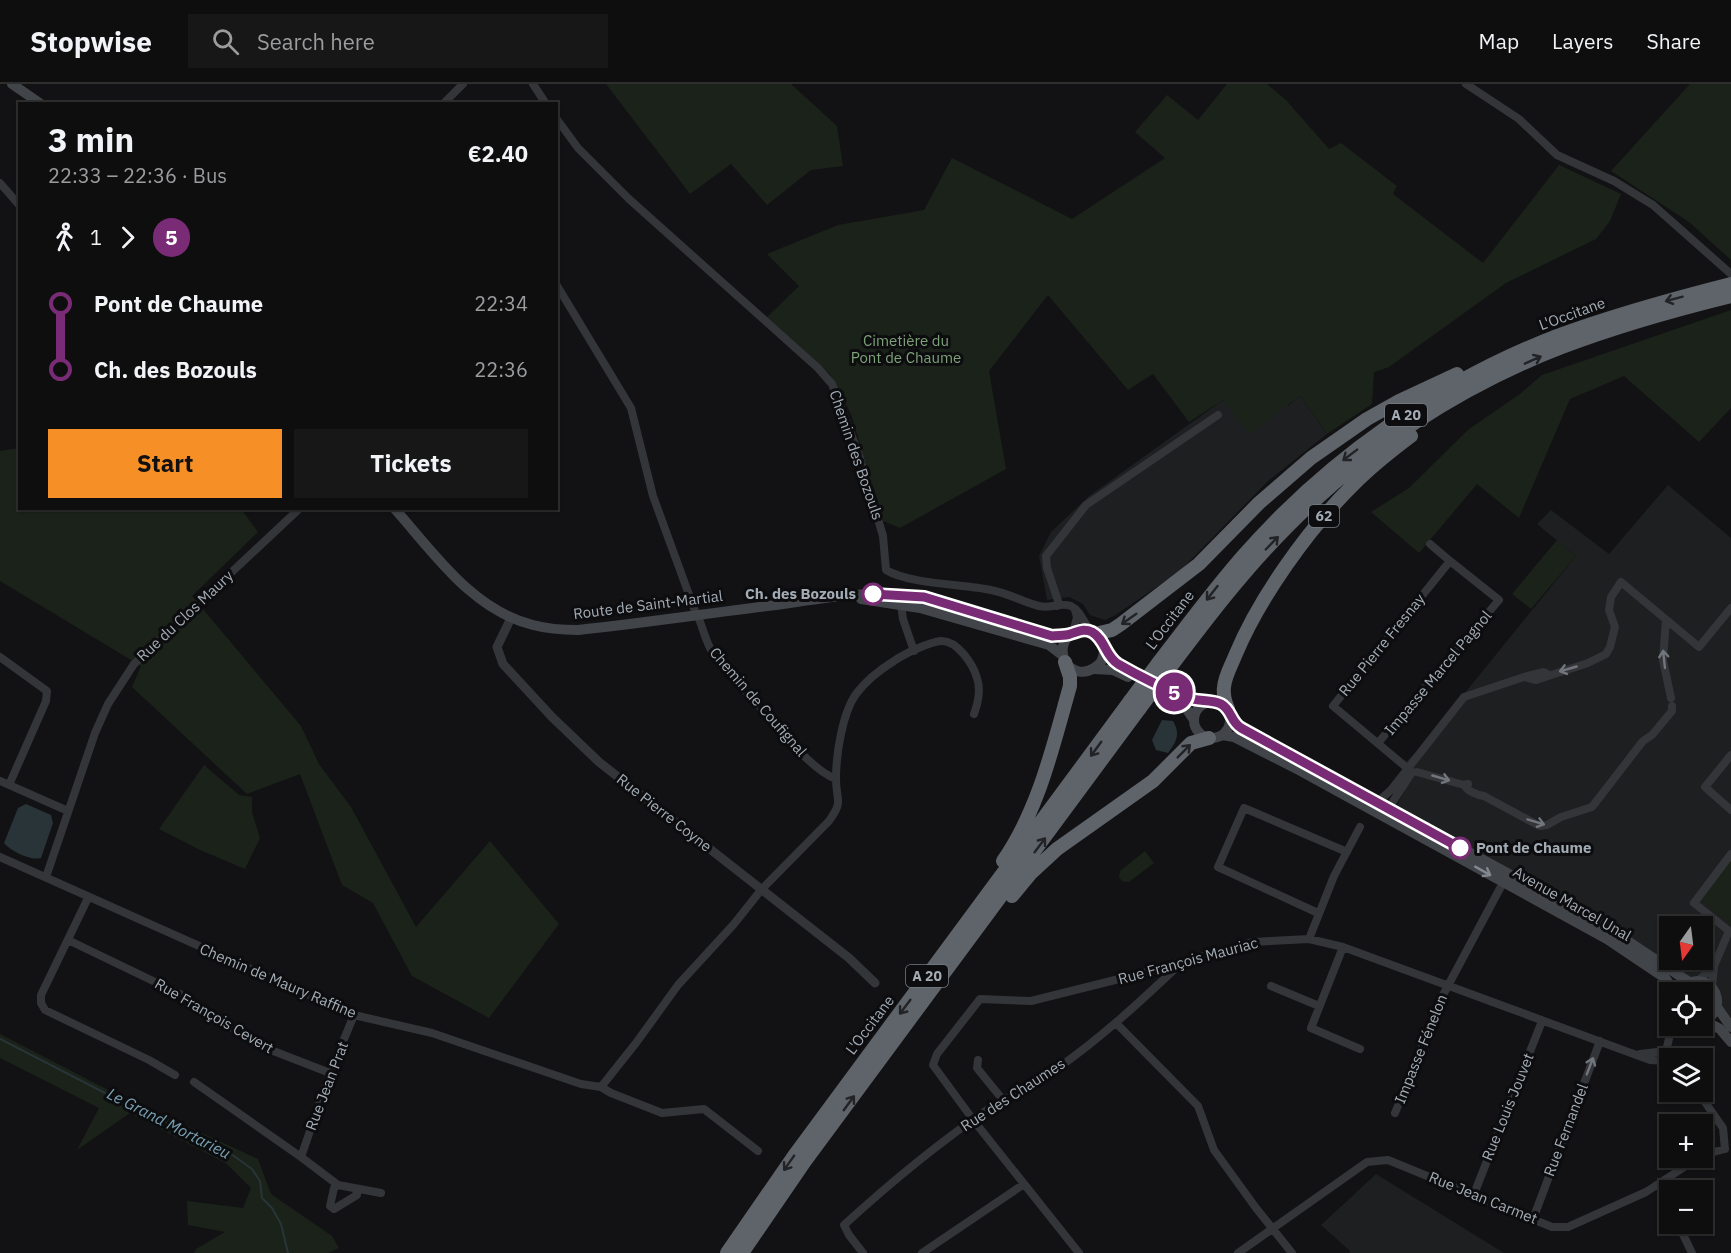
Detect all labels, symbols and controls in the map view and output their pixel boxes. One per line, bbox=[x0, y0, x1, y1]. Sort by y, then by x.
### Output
search box bbox=[188, 14, 608, 68]
text: Stopwise bbox=[30, 23, 152, 60]
icon: search bbox=[209, 25, 242, 58]
text: Search here bbox=[257, 27, 375, 56]
text: Map bbox=[1479, 27, 1519, 55]
text: Layers bbox=[1552, 27, 1614, 55]
text: Share bbox=[1647, 27, 1701, 55]
text: 3 min bbox=[48, 118, 134, 161]
text: €2.40 bbox=[468, 139, 528, 168]
text: 22:33 – 22:36 · Bus bbox=[48, 162, 227, 189]
icon: walk bbox=[48, 221, 81, 254]
icon: forward bbox=[111, 221, 144, 254]
text: 5 bbox=[165, 223, 178, 251]
text: 1 bbox=[90, 224, 102, 251]
text: Pont de Chaume bbox=[94, 289, 263, 318]
text: 22:34 bbox=[474, 290, 528, 317]
street label: L'Occitane bbox=[1536, 293, 1608, 334]
one-way arrow bbox=[1665, 294, 1684, 305]
park label: Cimetière du Pont de Chaume bbox=[851, 331, 961, 367]
one-way arrow bbox=[1523, 354, 1541, 365]
text: Ch. des Bozouls bbox=[94, 355, 257, 384]
text: 22:36 bbox=[474, 356, 528, 383]
street label: Chemin des Bozouls bbox=[825, 387, 888, 522]
road number: A 20 bbox=[1385, 404, 1427, 426]
button: Start bbox=[48, 429, 282, 498]
button: Tickets bbox=[294, 429, 528, 498]
one-way arrow bbox=[1342, 449, 1358, 462]
road number: 62 bbox=[1309, 505, 1339, 527]
one-way arrow bbox=[1264, 535, 1279, 550]
street label: Rue du Clos Maury bbox=[132, 566, 237, 665]
marker: Ch. des Bozouls bbox=[862, 583, 884, 605]
place label: Ch. des Bozouls bbox=[745, 584, 856, 603]
one-way arrow bbox=[1206, 585, 1219, 601]
street label: Route de Saint-Martial bbox=[572, 586, 724, 623]
street label: L'Occitane bbox=[1141, 586, 1198, 653]
street label: Rue Pierre Fresnay bbox=[1334, 589, 1429, 700]
street label: Impasse Marcel Pagnol bbox=[1380, 606, 1495, 739]
one-way arrow bbox=[1121, 613, 1137, 625]
street label: Chemin de Coufignal bbox=[706, 643, 811, 760]
one-way arrow bbox=[1658, 650, 1669, 669]
one-way arrow bbox=[1559, 663, 1578, 675]
line badge: 5 bbox=[1154, 672, 1194, 712]
text: 5 bbox=[1168, 678, 1180, 706]
one-way arrow bbox=[1090, 740, 1102, 756]
one-way arrow bbox=[1176, 744, 1191, 759]
street label: Rue Pierre Coyne bbox=[613, 770, 716, 856]
one-way arrow bbox=[1431, 773, 1450, 784]
one-way arrow bbox=[1526, 817, 1545, 828]
one-way arrow bbox=[1034, 837, 1046, 853]
marker: Pont de Chaume bbox=[1449, 837, 1471, 859]
place label: Pont de Chaume bbox=[1476, 838, 1591, 857]
street label: Avenue Marcel Unal bbox=[1510, 862, 1635, 945]
one-way arrow bbox=[1473, 866, 1491, 877]
north arrow bbox=[1659, 916, 1713, 970]
map controls bbox=[1659, 916, 1713, 1234]
street label: Rue François Mauriac bbox=[1116, 933, 1260, 988]
street label: Chemin de Maury Raffine bbox=[197, 939, 359, 1022]
road number: A 20 bbox=[906, 965, 948, 987]
street label: Rue François Cevert bbox=[151, 974, 277, 1057]
button: locate bbox=[1659, 982, 1713, 1036]
street label: L'Occitane bbox=[841, 991, 898, 1058]
street label: Impasse Fénelon bbox=[1390, 991, 1451, 1106]
one-way arrow bbox=[899, 998, 911, 1014]
street label: Rue Jean Prat bbox=[301, 1039, 352, 1133]
button: layers bbox=[1659, 1048, 1713, 1102]
street label: Rue Louis Jouvet bbox=[1477, 1050, 1538, 1163]
street label: Rue des Chaumes bbox=[957, 1054, 1069, 1135]
one-way arrow bbox=[1586, 1057, 1597, 1076]
street label: Rue Fernandel bbox=[1539, 1081, 1592, 1179]
water label: Le Grand Mortarieu bbox=[104, 1083, 234, 1163]
one-way arrow bbox=[843, 1095, 855, 1111]
button: + bbox=[1659, 1114, 1713, 1168]
one-way arrow bbox=[783, 1155, 795, 1171]
street label: Rue Jean Carmet bbox=[1426, 1167, 1540, 1228]
button: − bbox=[1659, 1180, 1713, 1234]

